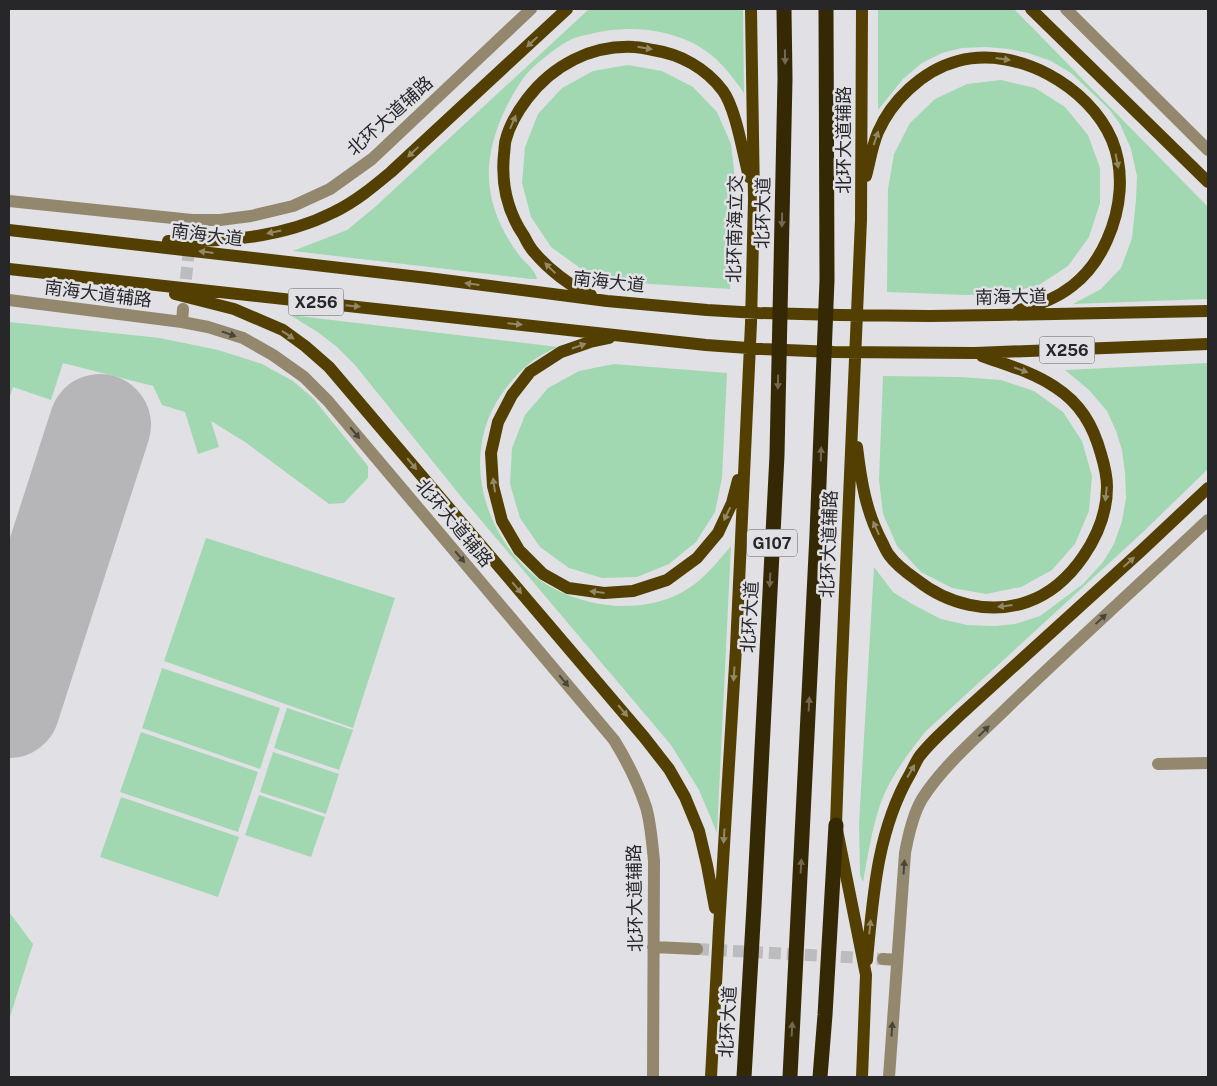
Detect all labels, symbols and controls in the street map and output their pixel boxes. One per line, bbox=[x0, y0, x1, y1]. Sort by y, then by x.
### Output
one-way arrow bbox=[526, 36, 538, 48]
one-way arrow bbox=[638, 45, 654, 53]
one-way arrow bbox=[781, 50, 789, 66]
one-way arrow bbox=[995, 56, 1011, 64]
street label: 北环大道辅路 bbox=[343, 72, 437, 160]
street label: 北环大道辅路 bbox=[833, 86, 854, 194]
one-way arrow bbox=[509, 114, 517, 129]
one-way arrow bbox=[873, 131, 880, 146]
one-way arrow bbox=[407, 146, 419, 158]
one-way arrow bbox=[1114, 153, 1122, 169]
street label: 北环南海立交 bbox=[723, 175, 746, 283]
street label: 北环大道 bbox=[751, 177, 774, 249]
one-way arrow bbox=[778, 212, 786, 228]
street label: 南海大道 bbox=[170, 220, 244, 249]
one-way arrow bbox=[266, 228, 282, 236]
one-way arrow bbox=[198, 248, 214, 256]
one-way arrow bbox=[545, 262, 557, 274]
street label: 南海大道 bbox=[572, 267, 646, 296]
street label: 南海大道辅路 bbox=[43, 277, 153, 311]
one-way arrow bbox=[464, 279, 480, 287]
street label: 南海大道 bbox=[975, 285, 1047, 308]
road number: X256 bbox=[288, 288, 344, 316]
one-way arrow bbox=[345, 302, 361, 310]
one-way arrow bbox=[507, 320, 523, 328]
one-way arrow bbox=[222, 330, 237, 338]
one-way arrow bbox=[282, 330, 295, 339]
road number: X256 bbox=[1040, 336, 1094, 364]
one-way arrow bbox=[572, 341, 587, 349]
one-way arrow bbox=[1014, 366, 1029, 374]
one-way arrow bbox=[774, 375, 782, 391]
one-way arrow bbox=[349, 426, 361, 438]
one-way arrow bbox=[817, 446, 825, 462]
one-way arrow bbox=[406, 458, 418, 470]
street label: 北环大道辅路 bbox=[412, 475, 497, 571]
one-way arrow bbox=[489, 477, 497, 493]
one-way arrow bbox=[1102, 487, 1110, 503]
street label: 北环大道辅路 bbox=[816, 490, 841, 598]
one-way arrow bbox=[723, 507, 731, 521]
one-way arrow bbox=[871, 521, 879, 535]
road number: G107 bbox=[747, 530, 797, 556]
one-way arrow bbox=[454, 550, 465, 563]
one-way arrow bbox=[1122, 556, 1134, 568]
one-way arrow bbox=[766, 572, 774, 588]
street label: 北环大道 bbox=[737, 580, 762, 653]
one-way arrow bbox=[512, 581, 523, 594]
one-way arrow bbox=[589, 588, 605, 596]
one-way arrow bbox=[997, 602, 1013, 610]
one-way arrow bbox=[1095, 613, 1107, 625]
one-way arrow bbox=[730, 666, 738, 682]
one-way arrow bbox=[559, 674, 570, 687]
one-way arrow bbox=[805, 696, 813, 712]
one-way arrow bbox=[617, 705, 629, 717]
one-way arrow bbox=[977, 725, 989, 737]
one-way arrow bbox=[907, 765, 916, 778]
one-way arrow bbox=[720, 828, 728, 844]
street label: 北环大道辅路 bbox=[623, 844, 646, 952]
one-way arrow bbox=[797, 858, 805, 874]
one-way arrow bbox=[900, 858, 908, 874]
one-way arrow bbox=[866, 918, 874, 934]
street label: 北环大道 bbox=[715, 985, 740, 1058]
one-way arrow bbox=[789, 1020, 797, 1036]
one-way arrow bbox=[888, 1020, 896, 1036]

